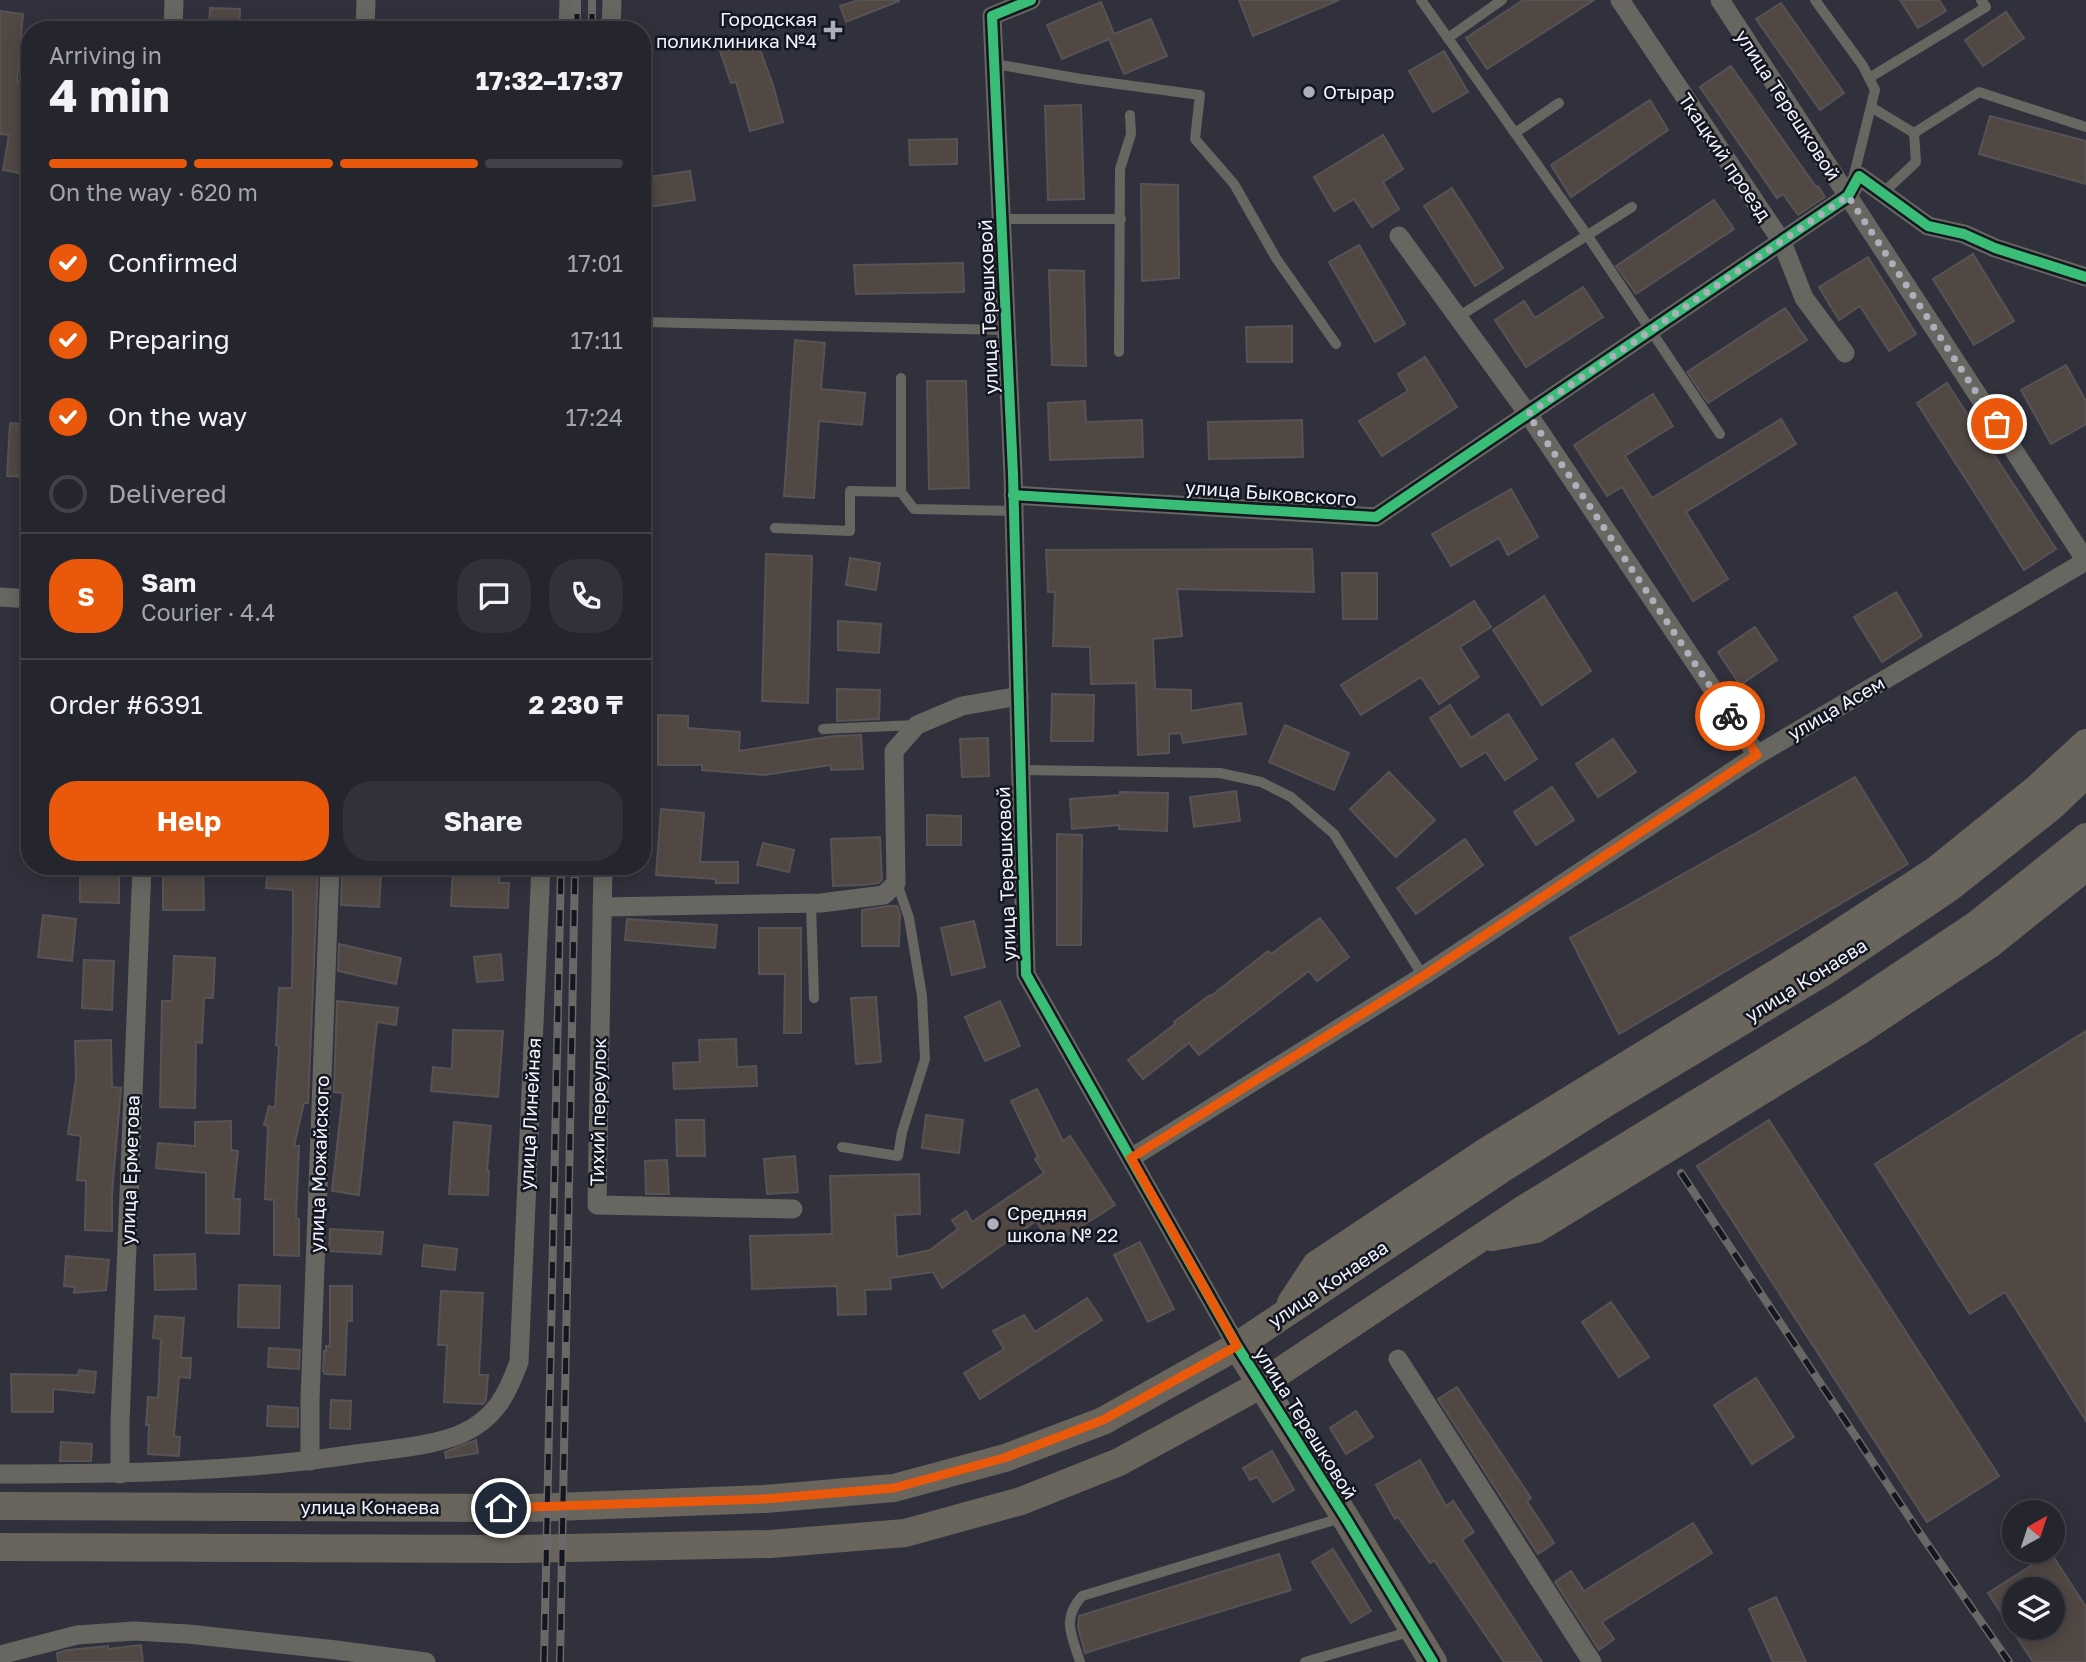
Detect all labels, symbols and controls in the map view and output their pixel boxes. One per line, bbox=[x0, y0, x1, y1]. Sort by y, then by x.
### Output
place label: Городская поликлиника №4 bbox=[656, 7, 817, 52]
marker: Городская поликлиника №4 bbox=[823, 20, 843, 40]
street label: улица Терешковой bbox=[1731, 25, 1846, 184]
text: Arriving in bbox=[49, 41, 162, 69]
text: 17:32–17:37 bbox=[476, 65, 623, 96]
text: 4 min bbox=[49, 67, 170, 122]
place label: Отырар bbox=[1323, 80, 1394, 103]
marker: Отырар bbox=[1301, 84, 1317, 100]
street label: Ткацкий проезд bbox=[1674, 88, 1777, 225]
text: On the way · 620 m bbox=[49, 178, 258, 206]
street label: улица Терешковой bbox=[973, 219, 1002, 395]
icon: check bbox=[49, 244, 87, 282]
text: Confirmed bbox=[108, 247, 238, 278]
text: 17:01 bbox=[567, 249, 623, 277]
icon: check bbox=[49, 321, 87, 359]
text: Preparing bbox=[108, 324, 230, 355]
text: 17:11 bbox=[570, 326, 623, 354]
pin bbox=[1967, 394, 2027, 454]
icon: check bbox=[49, 398, 87, 436]
text: On the way bbox=[108, 401, 247, 432]
text: 17:24 bbox=[565, 403, 623, 431]
icon: bag bbox=[1978, 405, 2016, 443]
street label: улица Быковского bbox=[1185, 475, 1358, 510]
text: Delivered bbox=[108, 478, 227, 509]
button: chat bbox=[457, 559, 531, 633]
button: phone bbox=[549, 559, 623, 633]
text: Sam bbox=[141, 567, 196, 598]
text: S bbox=[77, 581, 95, 612]
text: Courier · 4.4 bbox=[141, 598, 275, 626]
street label: улица Асем bbox=[1783, 671, 1888, 745]
courier bbox=[1695, 681, 1765, 751]
text: Order #6391 bbox=[49, 689, 203, 720]
text: 2 230 ₸ bbox=[529, 689, 623, 720]
icon: bike bbox=[1711, 697, 1749, 735]
button: Help bbox=[49, 781, 329, 861]
button: Share bbox=[343, 781, 623, 861]
street label: улица Терешковой bbox=[991, 786, 1020, 962]
street label: улица Конаева bbox=[1740, 933, 1871, 1026]
street label: улица Линейная bbox=[514, 1037, 545, 1191]
street label: Тихий переулок bbox=[585, 1037, 610, 1186]
street label: улица Можайского bbox=[304, 1075, 333, 1253]
street label: улица Ерметова bbox=[115, 1095, 144, 1245]
place label: Средняя школа № 22 bbox=[1007, 1201, 1118, 1246]
marker: Средняя школа № 22 bbox=[985, 1216, 1001, 1232]
street label: улица Конаева bbox=[1263, 1235, 1392, 1332]
street label: улица Терешковой bbox=[1250, 1342, 1363, 1503]
pin bbox=[471, 1478, 531, 1538]
icon: home bbox=[482, 1489, 520, 1527]
street label: улица Конаева bbox=[300, 1495, 440, 1518]
north arrow bbox=[2002, 1500, 2065, 1563]
map controls bbox=[2002, 1500, 2065, 1640]
button: layers bbox=[2002, 1577, 2065, 1640]

